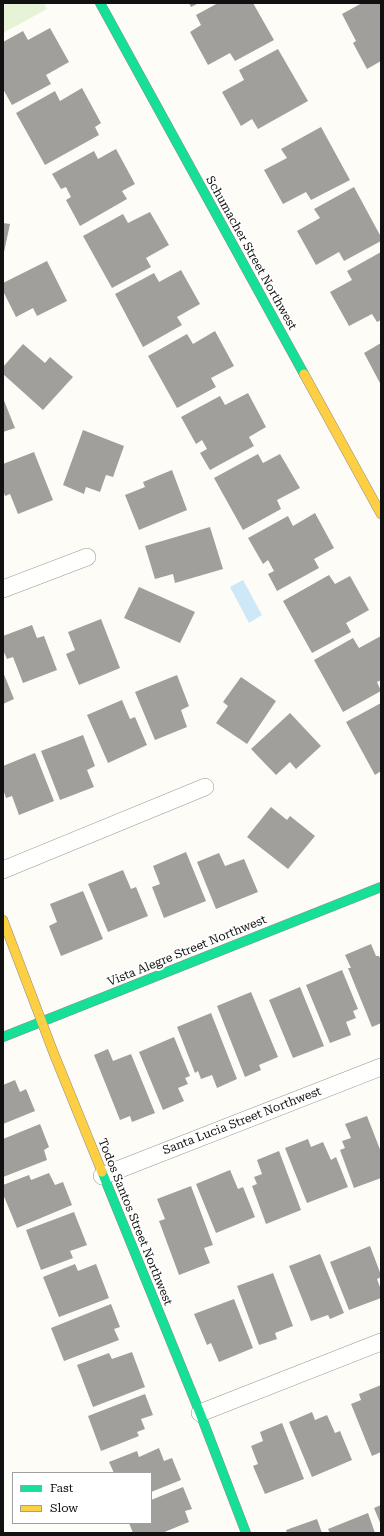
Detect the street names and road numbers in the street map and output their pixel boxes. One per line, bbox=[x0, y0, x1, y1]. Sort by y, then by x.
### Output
street label: Schumacher Street Northwest bbox=[203, 174, 299, 332]
street label: Vista Alegre Street Northwest bbox=[106, 912, 268, 990]
street label: Santa Lucia Street Northwest bbox=[161, 1084, 323, 1158]
street label: Todos Santos Street Northwest bbox=[95, 1136, 175, 1308]

